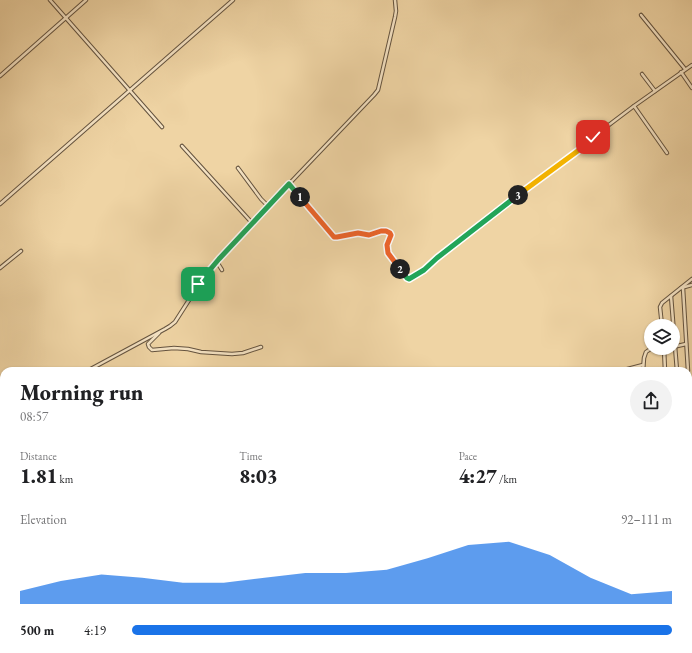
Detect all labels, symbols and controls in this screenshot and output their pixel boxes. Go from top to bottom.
pin [576,120,610,154]
icon: check [582,126,604,148]
pin: 3 [508,185,528,205]
pin: 1 [290,187,310,207]
text: 3 [515,188,521,202]
text: 1 [297,190,303,204]
pin: 2 [390,259,410,279]
text: 2 [397,262,403,276]
pin [181,267,215,301]
icon: arrive [187,273,209,295]
map controls [644,319,680,355]
button: layers [644,319,680,355]
text: Morning run [20,378,144,407]
button: share [630,380,672,422]
text: 08:57 [20,408,48,425]
text: Distance [20,449,57,463]
text: Time [239,449,262,463]
text: Pace [459,449,477,463]
text: 1.81 [20,463,57,489]
text: 8:03 [239,463,278,489]
text: 4:27 [459,463,497,489]
text: km [57,472,73,486]
text: /km [497,472,517,486]
text: Elevation [20,511,67,528]
text: 92–111 m [621,511,672,528]
text: 500 m [20,622,54,639]
text: 4:19 [84,622,106,639]

